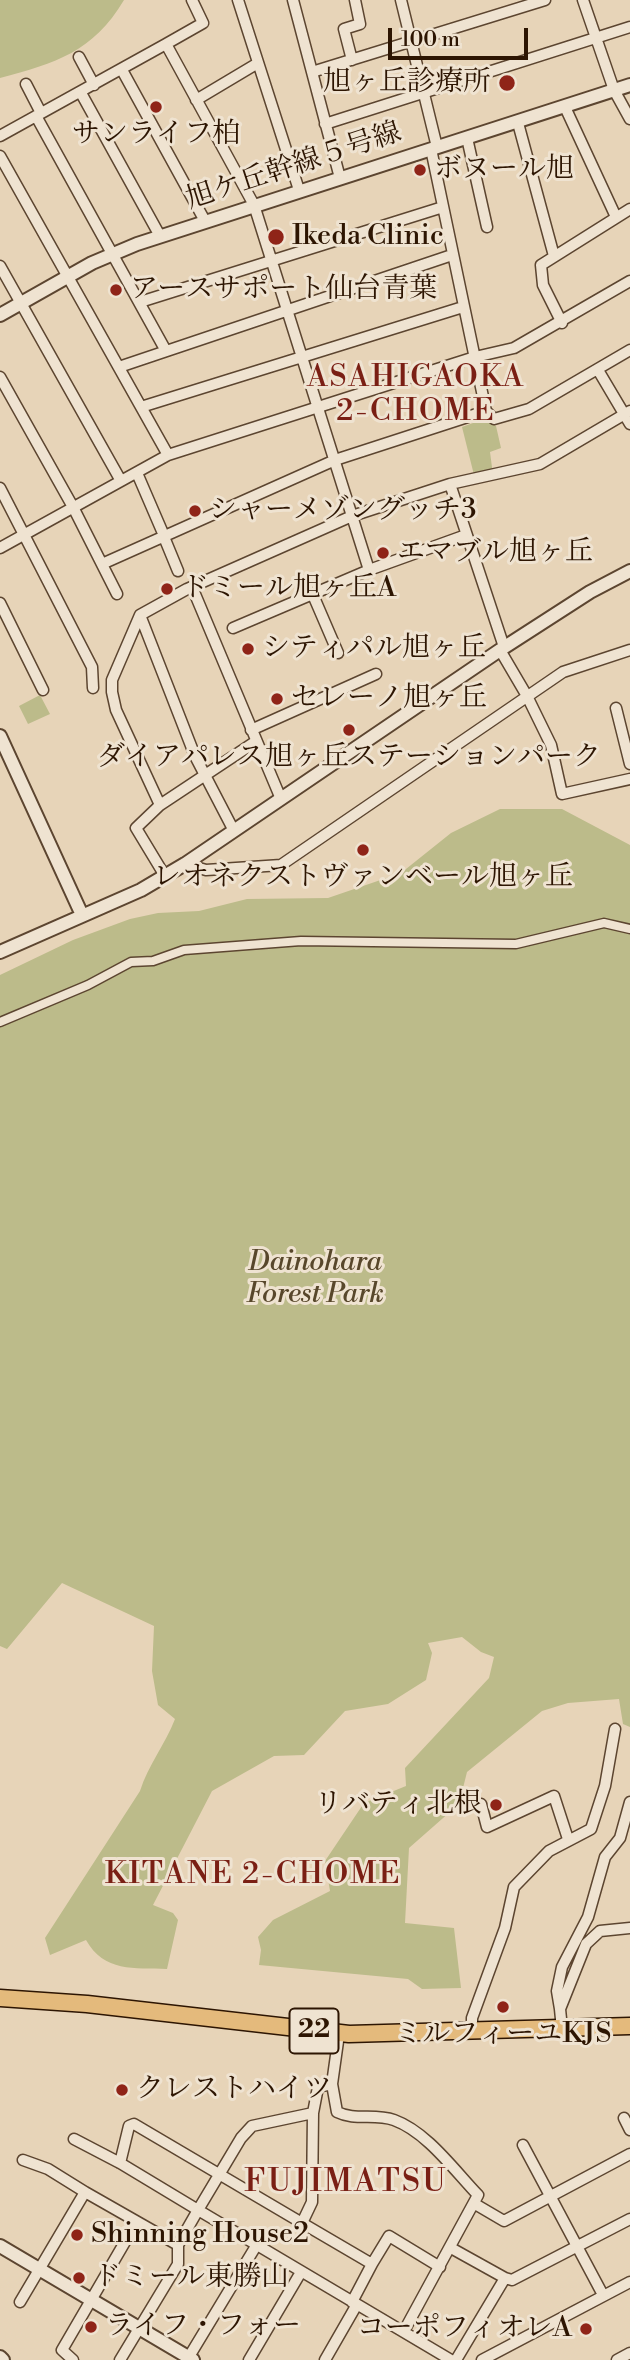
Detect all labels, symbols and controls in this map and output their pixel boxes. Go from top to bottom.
scale bar [392,14,532,58]
text: 100 m [401,27,460,53]
place label: 旭ヶ丘診療所 [323,66,491,100]
marker: 旭ヶ丘診療所 [497,73,517,93]
marker: サンライフ柏 [148,99,164,115]
street label: 旭ケ丘幹線５号線 [182,116,406,218]
place label: サンライフ柏 [72,118,240,152]
place label: ボヌール旭 [434,153,574,187]
marker: ボヌール旭 [412,162,428,178]
place label: Ikeda Clinic [292,220,444,254]
marker: Ikeda Clinic [266,227,286,247]
place label: アースサポート仙台青葉 [130,273,437,307]
marker: アースサポート仙台青葉 [108,282,124,298]
district label: ASAHIGAOKA 2-CHOME [308,361,524,432]
place label: シャーメゾングッチ3 [209,494,476,528]
marker: シャーメゾングッチ3 [187,503,203,519]
place label: エマブル旭ヶ丘 [397,536,593,570]
marker: エマブル旭ヶ丘 [375,545,391,561]
place label: ドミール旭ヶ丘A [181,572,396,606]
marker: ドミール旭ヶ丘A [159,581,175,597]
place label: シティパル旭ヶ丘 [262,632,486,666]
marker: シティパル旭ヶ丘 [240,641,256,657]
place label: セレーノ旭ヶ丘 [291,682,487,716]
marker: セレーノ旭ヶ丘 [269,691,285,707]
marker: ダイアパレス旭ヶ丘ステーションパーク [341,722,357,738]
place label: ダイアパレス旭ヶ丘ステーションパーク [97,741,601,775]
marker: レオネクストヴァンベール旭ヶ丘 [355,842,371,858]
place label: レオネクストヴァンベール旭ヶ丘 [153,861,573,895]
park label: Dainohara Forest Park [246,1246,384,1312]
place label: リバティ北根 [314,1788,482,1822]
marker: リバティ北根 [488,1797,504,1813]
district label: KITANE 2-CHOME [106,1858,400,1894]
marker: ミルフィーユKJS [495,1999,511,2015]
road number: 22 [290,2008,338,2054]
place label: ミルフィーユKJS [394,2018,612,2052]
place label: クレストハイツ [136,2073,332,2107]
marker: クレストハイツ [114,2082,130,2098]
district label: FUJIMATSU [245,2164,447,2202]
place label: Shinning House2 [91,2218,309,2252]
marker: Shinning House2 [69,2227,85,2243]
place label: ドミール東勝山 [93,2261,289,2295]
marker: ドミール東勝山 [71,2270,87,2286]
place label: ライフ・フォー [105,2310,301,2344]
place label: コーポフィオレA [357,2312,572,2346]
marker: ライフ・フォー [83,2319,99,2335]
marker: コーポフィオレA [578,2321,594,2337]

